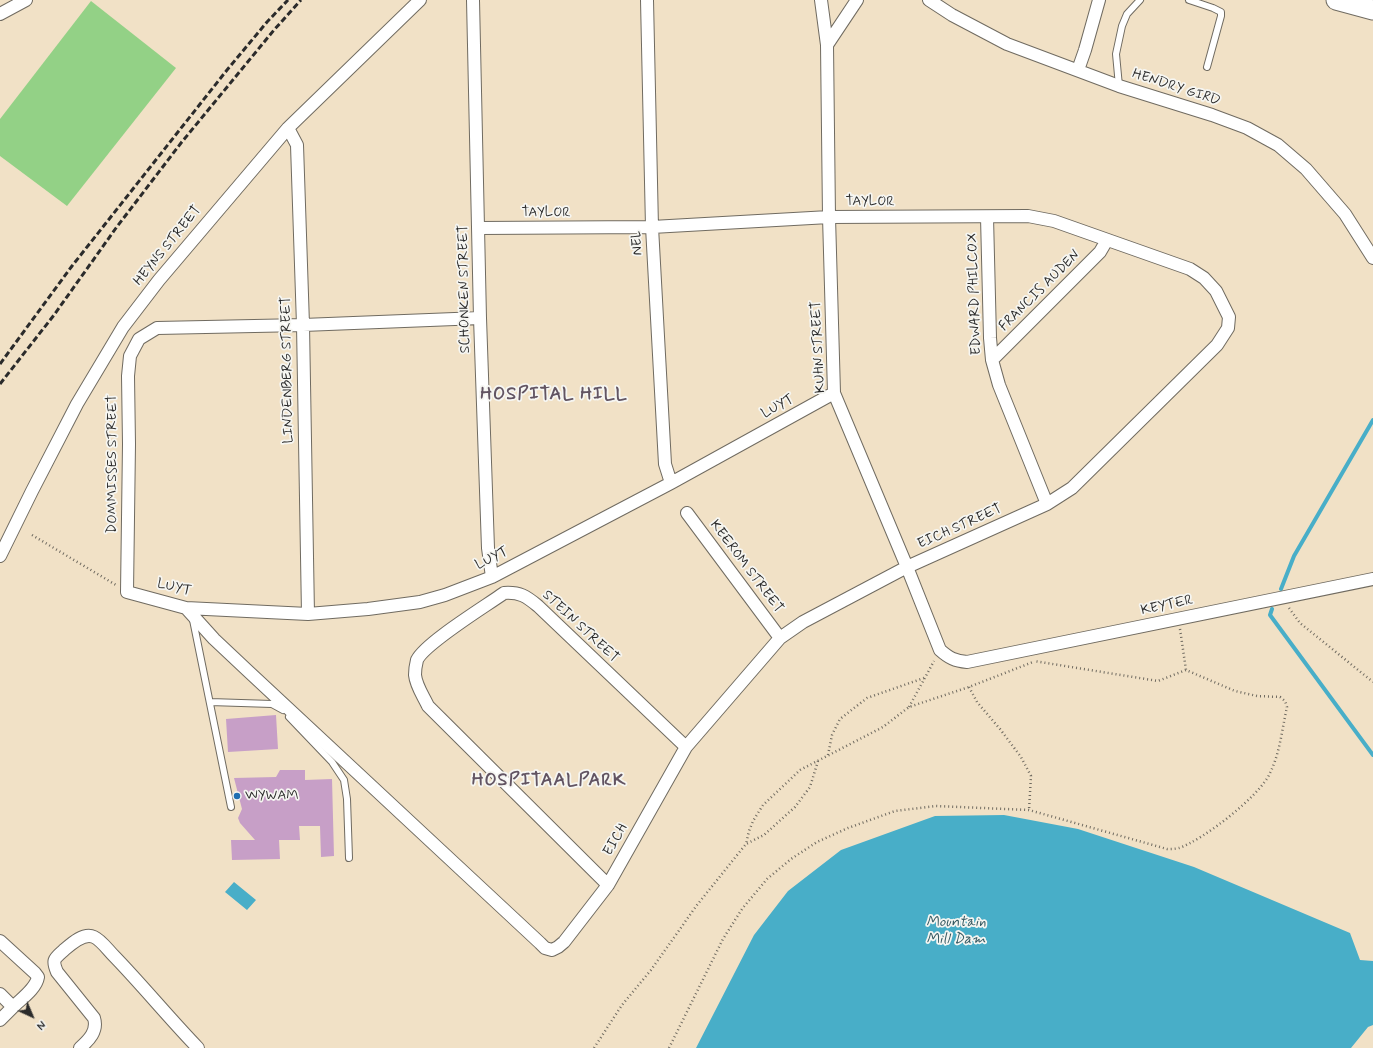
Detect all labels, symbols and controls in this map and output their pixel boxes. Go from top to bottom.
street label: HENDRY GIRD [1130,66,1222,110]
street label: TAYLOR [845,194,895,210]
street label: HEYNS STREET [131,202,205,290]
street label: TAYLOR [521,205,571,221]
street label: SCHONKEN STREET [455,224,475,354]
street label: NEL [629,230,647,256]
street label: EDWARD PHILCOX [964,233,986,355]
street label: FRANCIS AUDEN [996,247,1084,335]
street label: LINDENBERG STREET [278,296,298,444]
street label: KUHN STREET [808,300,830,394]
district label: HOSPITAL HILL [482,384,626,406]
street label: LUYT [759,391,797,423]
street label: DOMMISSES STREET [105,394,121,534]
street label: EICH STREET [915,501,1005,553]
street label: KEEROM STREET [706,517,786,617]
street label: LUYT [473,544,511,574]
street label: LUYT [155,576,193,600]
street label: STEIN STREET [538,587,622,667]
street label: KEYTER [1139,592,1195,620]
district label: HOSPITAALPARK [472,770,626,792]
place label: WYWAM [245,788,299,804]
marker: WYWAM [232,791,242,801]
street label: EICH [600,821,632,859]
water label: Mountain Mill Dam [926,914,986,949]
north arrow [12,996,52,1036]
text: N [33,1017,48,1032]

